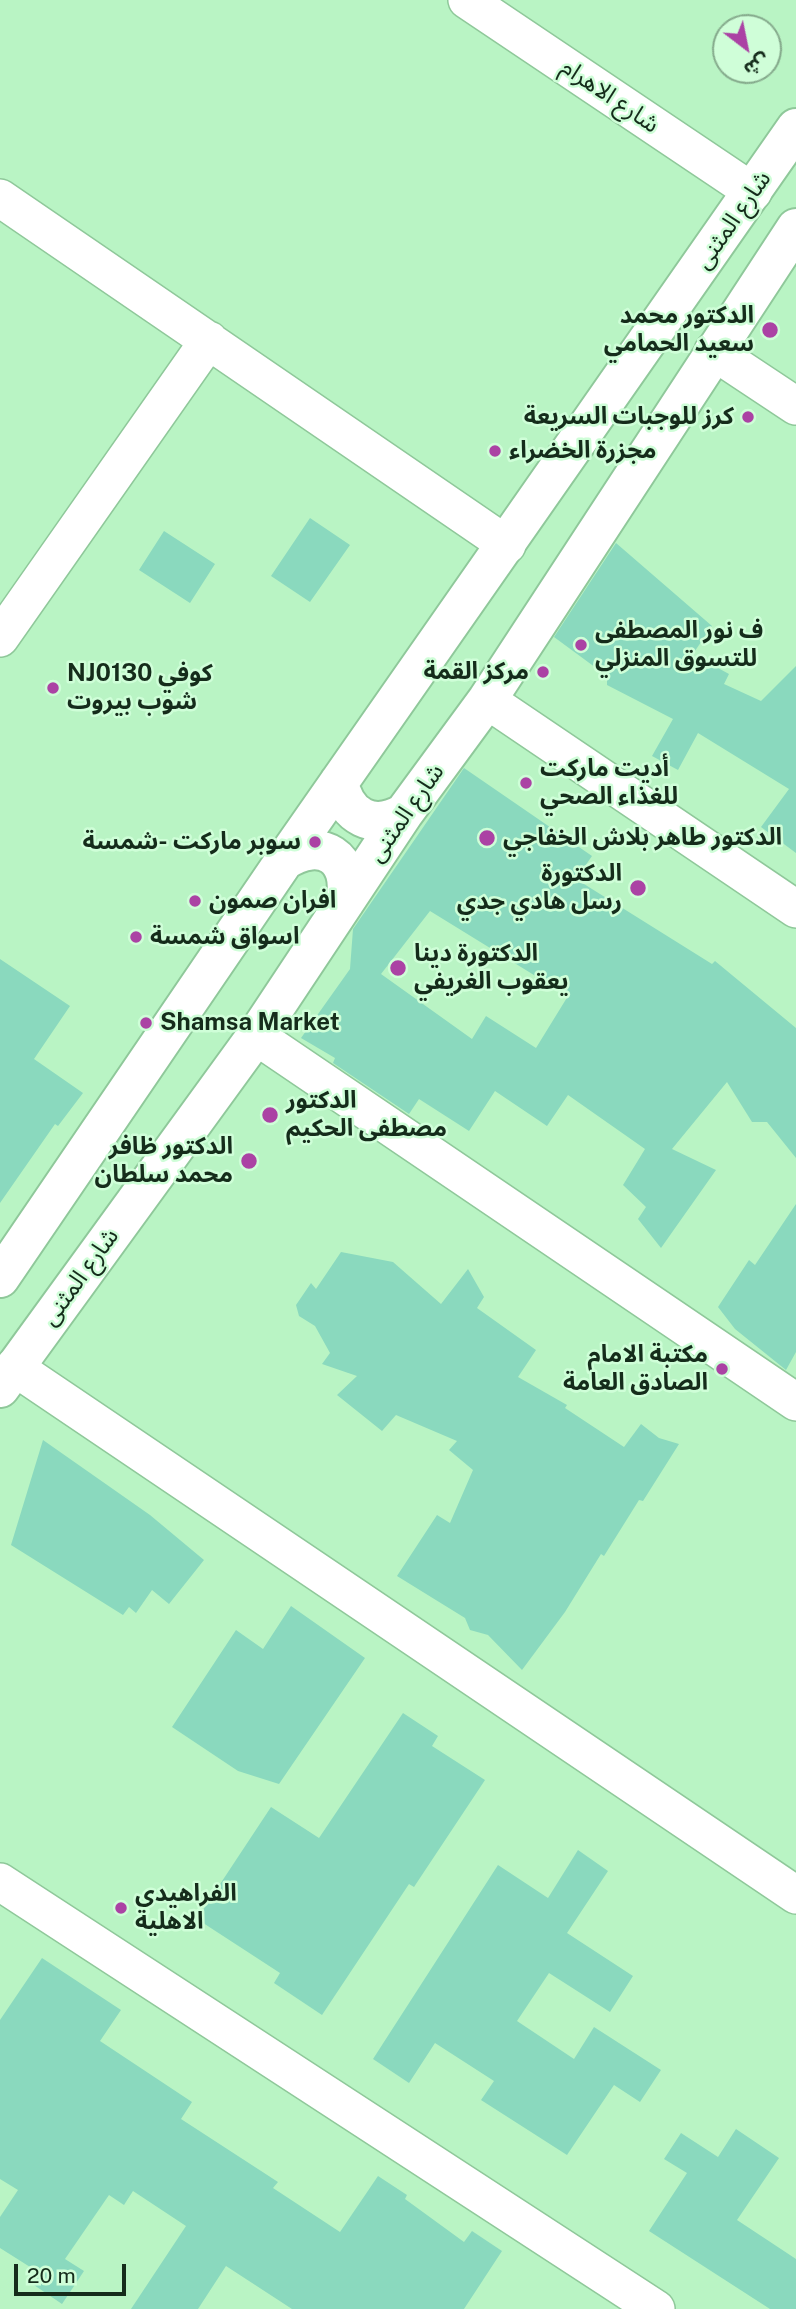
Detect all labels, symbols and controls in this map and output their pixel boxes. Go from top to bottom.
north arrow [712,14,782,84]
text: ش [740,49,774,81]
street label: شارع الاهرام [555,53,665,139]
street label: شارع المثنى [689,165,777,275]
place label: الدكتور محمد سعيد الحمامي [604,302,754,358]
marker: الدكتور محمد سعيد الحمامي [760,320,780,340]
place label: كرز للوجبات السريعة [524,403,734,431]
marker: كرز للوجبات السريعة [740,409,756,425]
place label: مجزرة الخضراء [509,437,657,465]
marker: مجزرة الخضراء [487,443,503,459]
place label: ف نور المصطفى للتسوق المنزلي [595,617,763,673]
marker: ف نور المصطفى للتسوق المنزلي [573,637,589,653]
place label: مركز القمة [423,658,529,686]
place label: NJ0130 كوفي شوب بيروت [67,660,213,716]
marker: مركز القمة [535,664,551,680]
marker: NJ0130 كوفي شوب بيروت [45,680,61,696]
place label: أديت ماركت للغذاء الصحي [540,755,678,811]
street label: شارع المثنى [362,758,450,868]
marker: أديت ماركت للغذاء الصحي [518,775,534,791]
place label: الدكتور طاهر بلاش الخفاجي [503,824,782,852]
place label: سوبر ماركت -شمسة [83,828,301,856]
marker: الدكتور طاهر بلاش الخفاجي [477,828,497,848]
marker: سوبر ماركت -شمسة [307,834,323,850]
place label: الدكتورة رسل هادي جدي [457,860,622,916]
marker: الدكتورة رسل هادي جدي [628,878,648,898]
place label: افران صمون [209,887,336,915]
marker: افران صمون [187,893,203,909]
place label: اسواق شمسة [150,923,299,951]
marker: اسواق شمسة [128,929,144,945]
place label: الدكتورة دينا يعقوب الغريفي [414,940,569,996]
marker: الدكتورة دينا يعقوب الغريفي [388,958,408,978]
place label: Shamsa Market [160,1009,340,1037]
marker: Shamsa Market [138,1015,154,1031]
place label: الدكتور مصطفى الحكيم [286,1087,447,1143]
marker: الدكتور مصطفى الحكيم [260,1105,280,1125]
place label: الدكتور ظافر محمد سلطان [94,1133,233,1189]
marker: الدكتور ظافر محمد سلطان [239,1151,259,1171]
street label: شارع المثنى [35,1223,125,1331]
place label: مكتبة الامام الصادق العامة [563,1341,708,1397]
marker: مكتبة الامام الصادق العامة [714,1361,730,1377]
place label: الفراهيدي الاهلية [135,1880,237,1936]
marker: الفراهيدي الاهلية [113,1900,129,1916]
scale bar [18,2250,130,2294]
text: 20 m [27,2263,76,2288]

